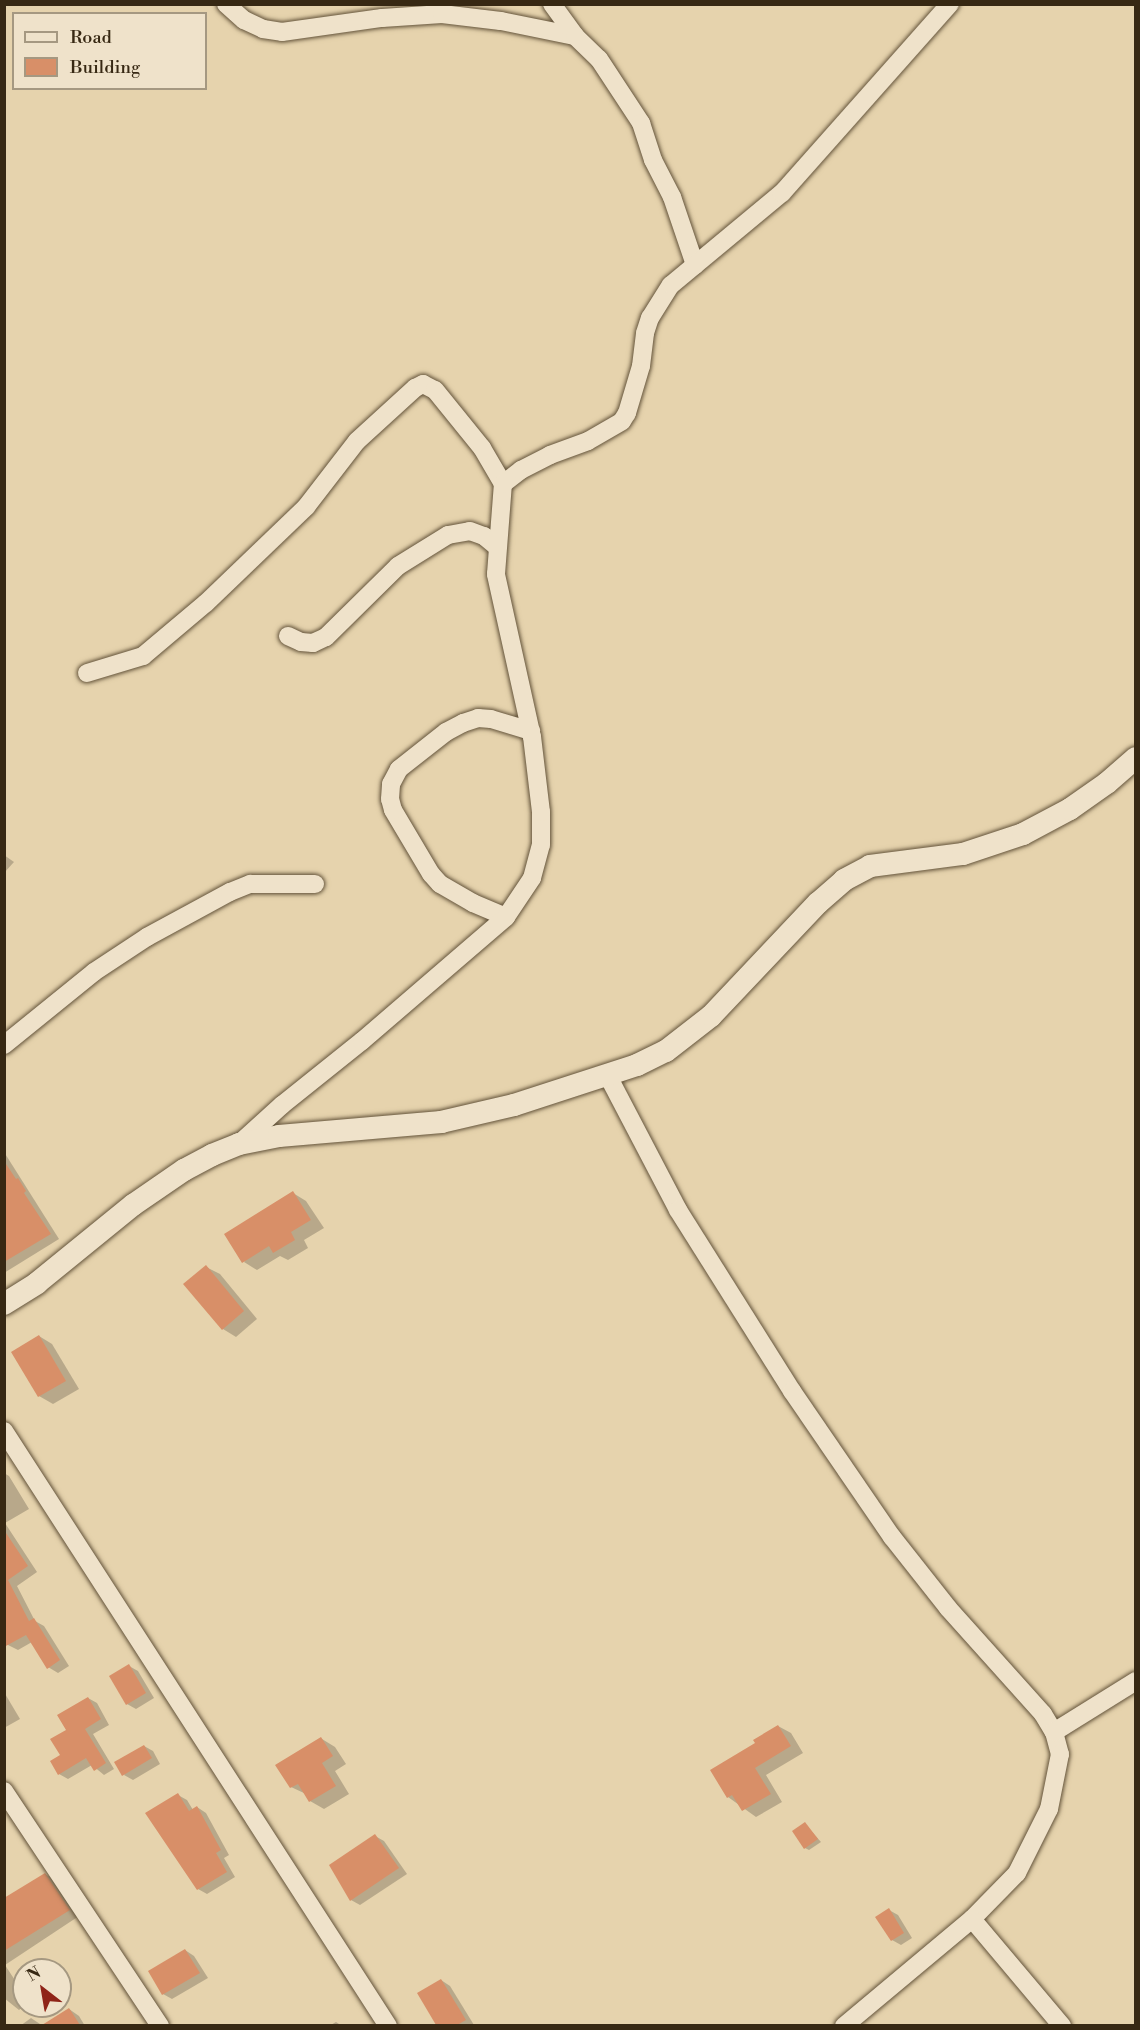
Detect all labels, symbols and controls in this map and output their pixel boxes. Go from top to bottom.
legend [12,12,207,90]
text: Road [70,26,112,49]
text: Building [70,56,140,79]
north arrow [12,1958,72,2018]
text: N [23,1962,44,1986]

